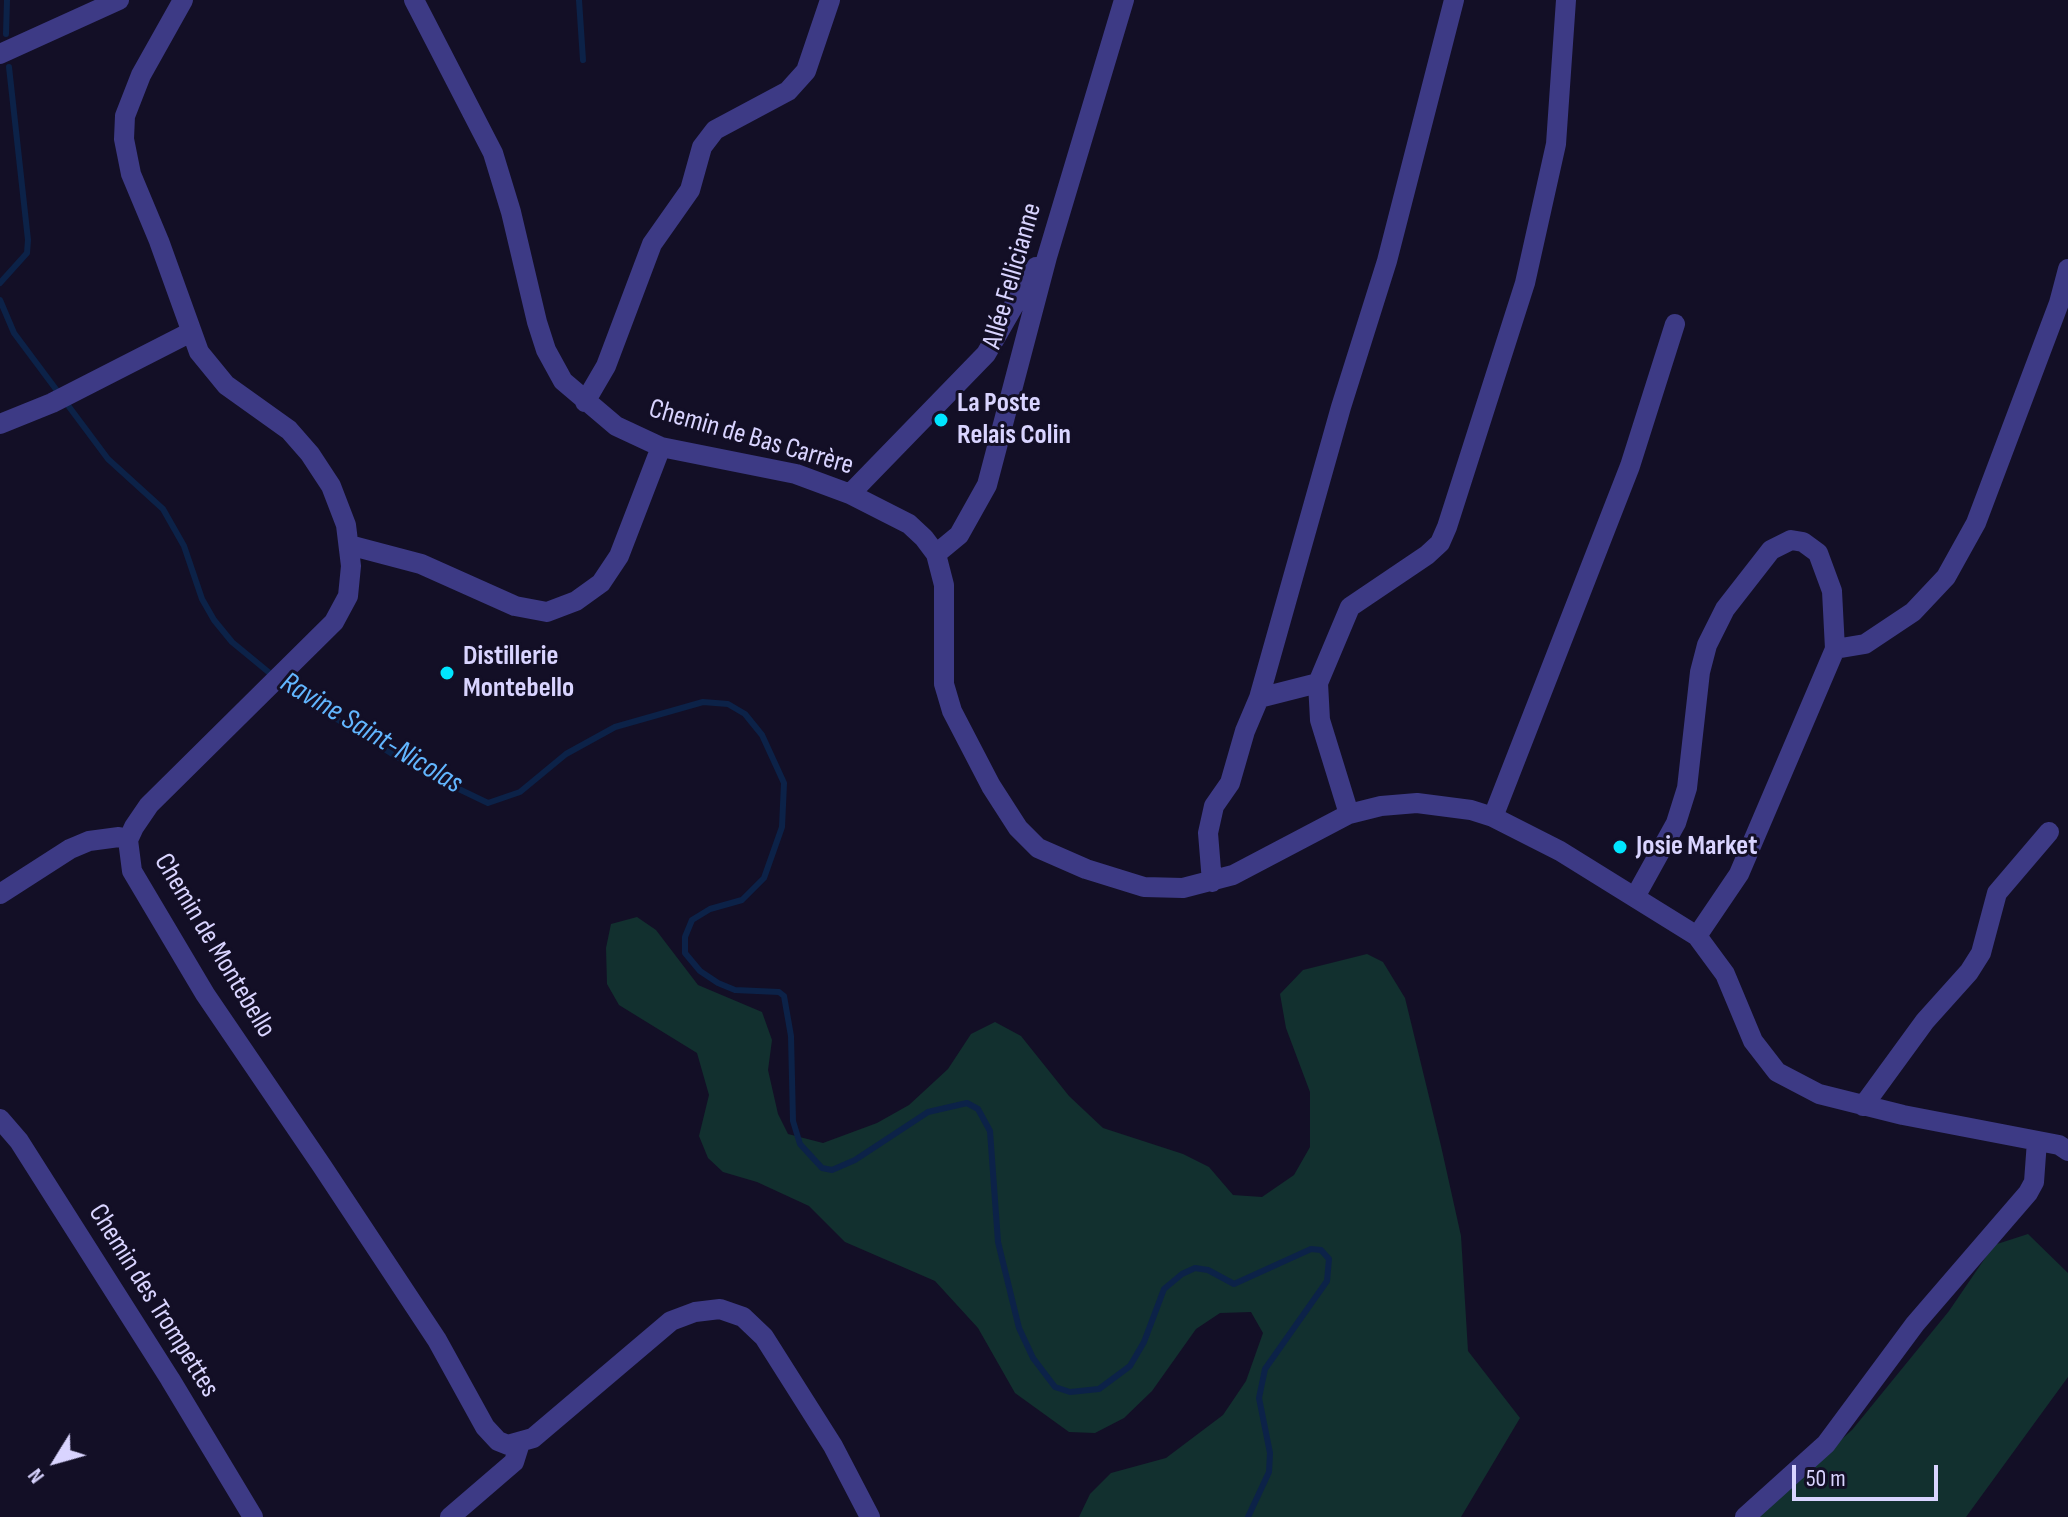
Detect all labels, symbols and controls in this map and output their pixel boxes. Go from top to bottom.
street label: Allée Fellicianne [976,199,1050,353]
place label: La Poste Relais Colin [957,387,1071,453]
street label: Chemin de Bas Carrère [645,393,857,483]
marker: La Poste Relais Colin [932,411,950,429]
place label: Distillerie Montebello [463,640,574,706]
marker: Distillerie Montebello [438,664,456,682]
water label: Ravine Saint-Nicolas [273,665,469,803]
place label: Josie Market [1636,830,1758,864]
marker: Josie Market [1611,838,1629,856]
street label: Chemin de Montebello [146,848,282,1044]
street label: Chemin des Trompettes [80,1198,226,1404]
north arrow [16,1421,96,1501]
scale bar [1796,1449,1942,1499]
text: N [22,1463,51,1489]
text: 50 m [1806,1464,1846,1493]

